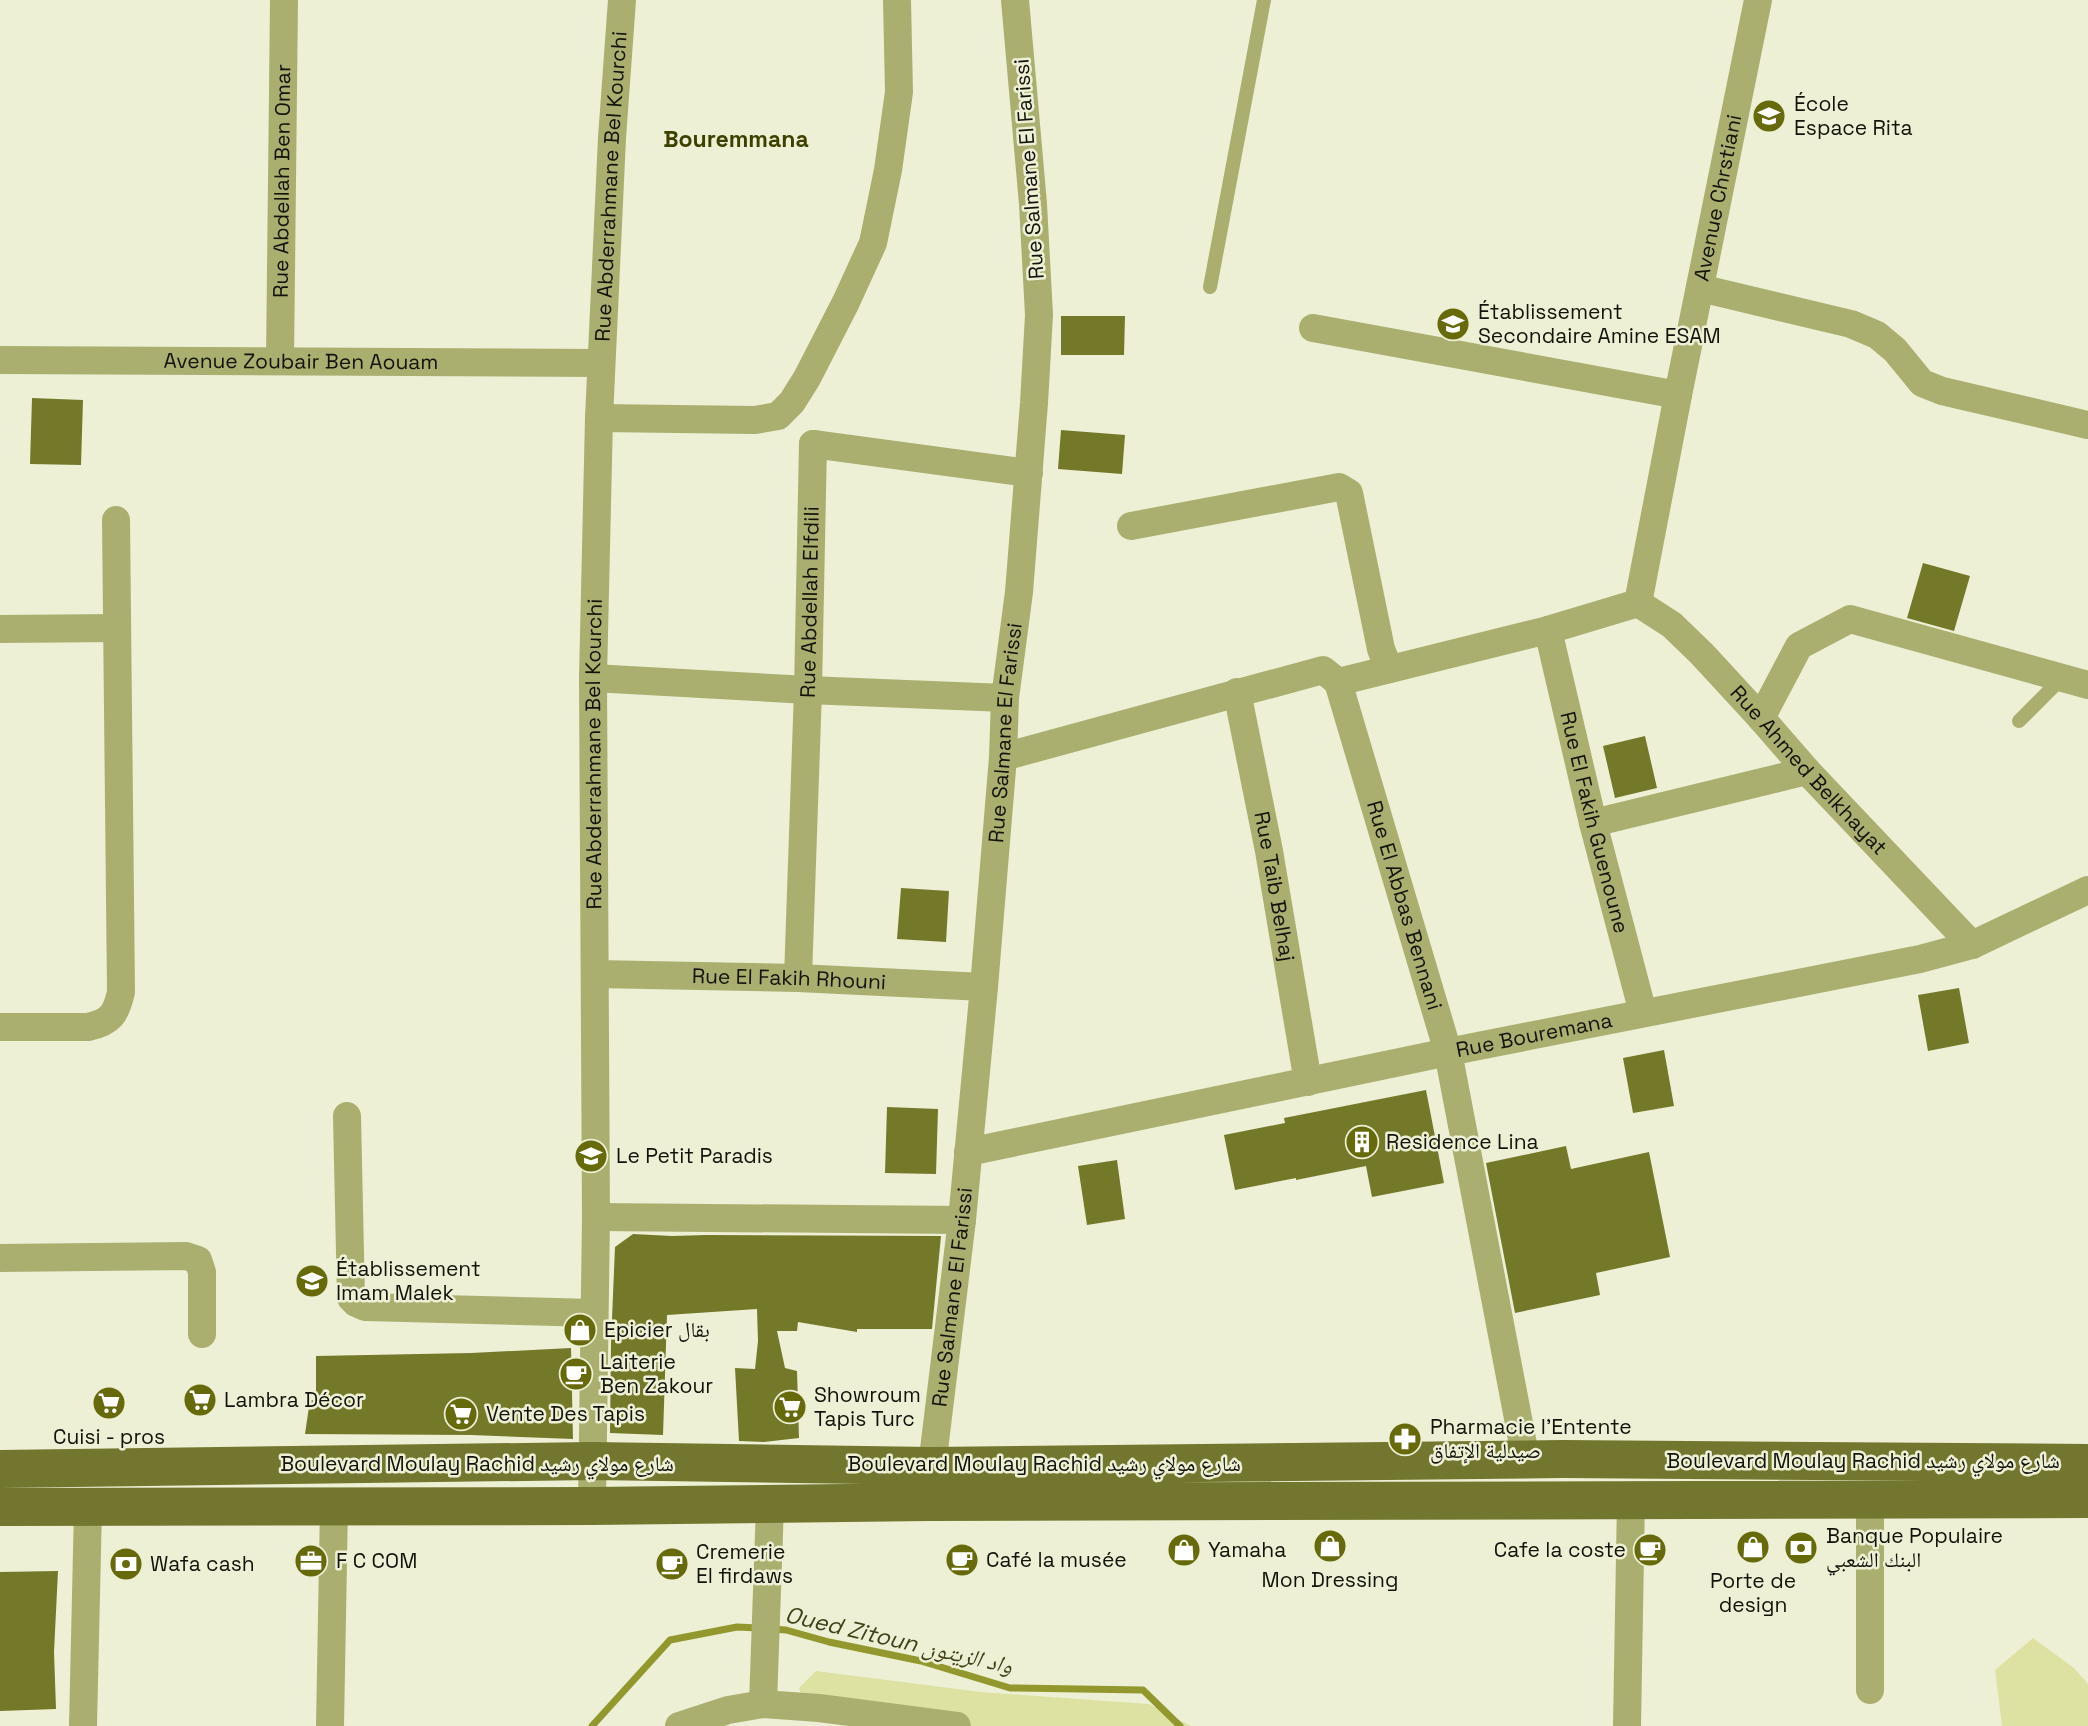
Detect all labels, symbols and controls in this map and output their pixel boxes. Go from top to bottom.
street label: Rue Abderrahmane Bel Kourchi [589,30,633,342]
street label: Rue Salmane El Farissi [1007,58,1050,280]
street label: Rue Abdellah Ben Omar [267,64,296,298]
place label: École Espace Rita [1794,90,1913,141]
school or university icon: École Espace Rita [1750,97,1788,135]
street label: Avenue Chrstiani [1687,112,1747,283]
district label: Bouremmana [663,124,809,154]
place label: Établissement Secondaire Amine ESAM [1478,298,1721,349]
school or university icon: Établissement Secondaire Amine ESAM [1434,305,1472,343]
street label: Avenue Zoubair Ben Aouam [163,347,439,375]
street label: Rue Abdellah Elfdili [794,506,825,699]
street label: Rue Abderrahmane Bel Kourchi [579,598,608,910]
street label: Rue Salmane El Farissi [982,621,1028,844]
street label: Rue Ahmed Belkhayat [1725,679,1893,860]
street label: Rue El Fakih Guenoune [1554,709,1635,936]
street label: Rue El Abbas Bennani [1361,797,1449,1013]
street label: Rue Taib Belhaj [1248,809,1301,963]
street label: Rue El Fakih Rhouni [692,962,887,995]
street label: Rue Bouremana [1453,1006,1614,1063]
building icon: Residence Lina [1343,1123,1381,1161]
place label: Residence Lina [1386,1128,1539,1155]
school or university icon: Le Petit Paradis [572,1137,610,1175]
place label: Le Petit Paradis [616,1142,773,1169]
street label: Rue Salmane El Farissi [925,1186,978,1408]
place label: Établissement Imam Malek [336,1255,481,1306]
school or university icon: Établissement Imam Malek [293,1262,331,1300]
shop icon: Epicier بقال [561,1311,599,1349]
place label: Epicier بقال [604,1316,710,1343]
place label: Laiterie Ben Zakour [600,1348,713,1399]
cafe icon: Laiterie Ben Zakour [557,1355,595,1393]
supermarket icon: Lambra Décor [181,1381,219,1419]
place label: Showroum Tapis Turc [814,1381,921,1432]
supermarket icon: Cuisi - pros [90,1384,128,1422]
place label: Lambra Décor [224,1386,364,1413]
supermarket icon: Showroum Tapis Turc [771,1388,809,1426]
supermarket icon: Vente Des Tapis [442,1395,480,1433]
place label: Vente Des Tapis [486,1400,645,1427]
place label: Pharmacie l'Entente صيدلية الإتفاق [1430,1413,1632,1464]
pharmacy icon: Pharmacie l'Entente صيدلية الإتفاق [1386,1420,1424,1458]
place label: Cuisi - pros [53,1423,165,1450]
street label: Boulevard Moulay Rachid شارع مولاي رشيد [1666,1447,2060,1477]
street label: Boulevard Moulay Rachid شارع مولاي رشيد [280,1450,674,1480]
street label: Boulevard Moulay Rachid شارع مولاي رشيد [847,1450,1241,1480]
place label: Banque Populaire البنك الشعبي [1826,1522,2003,1576]
shop icon: Mon Dressing [1311,1527,1349,1565]
shop icon: Porte de design [1734,1528,1772,1566]
bank icon: Banque Populaire البنك الشعبي [1782,1529,1820,1567]
shop icon: Yamaha [1165,1531,1203,1569]
cafe icon: Cafe la coste [1631,1531,1669,1569]
place label: Yamaha [1208,1536,1286,1563]
place label: Cafe la coste [1494,1536,1626,1563]
place label: Cremerie El firdaws [696,1538,793,1589]
cafe icon: Café la musée [943,1541,981,1579]
office icon: F C COM [292,1542,330,1580]
bank icon: Wafa cash [107,1545,145,1583]
cafe icon: Cremerie El firdaws [653,1545,691,1583]
place label: Café la musée [986,1546,1127,1573]
place label: F C COM [336,1547,417,1574]
place label: Wafa cash [150,1550,255,1577]
place label: Mon Dressing [1262,1566,1398,1593]
place label: Porte de design [1710,1567,1796,1618]
water label: Oued Zitoun واد الزيتون [782,1599,1016,1681]

